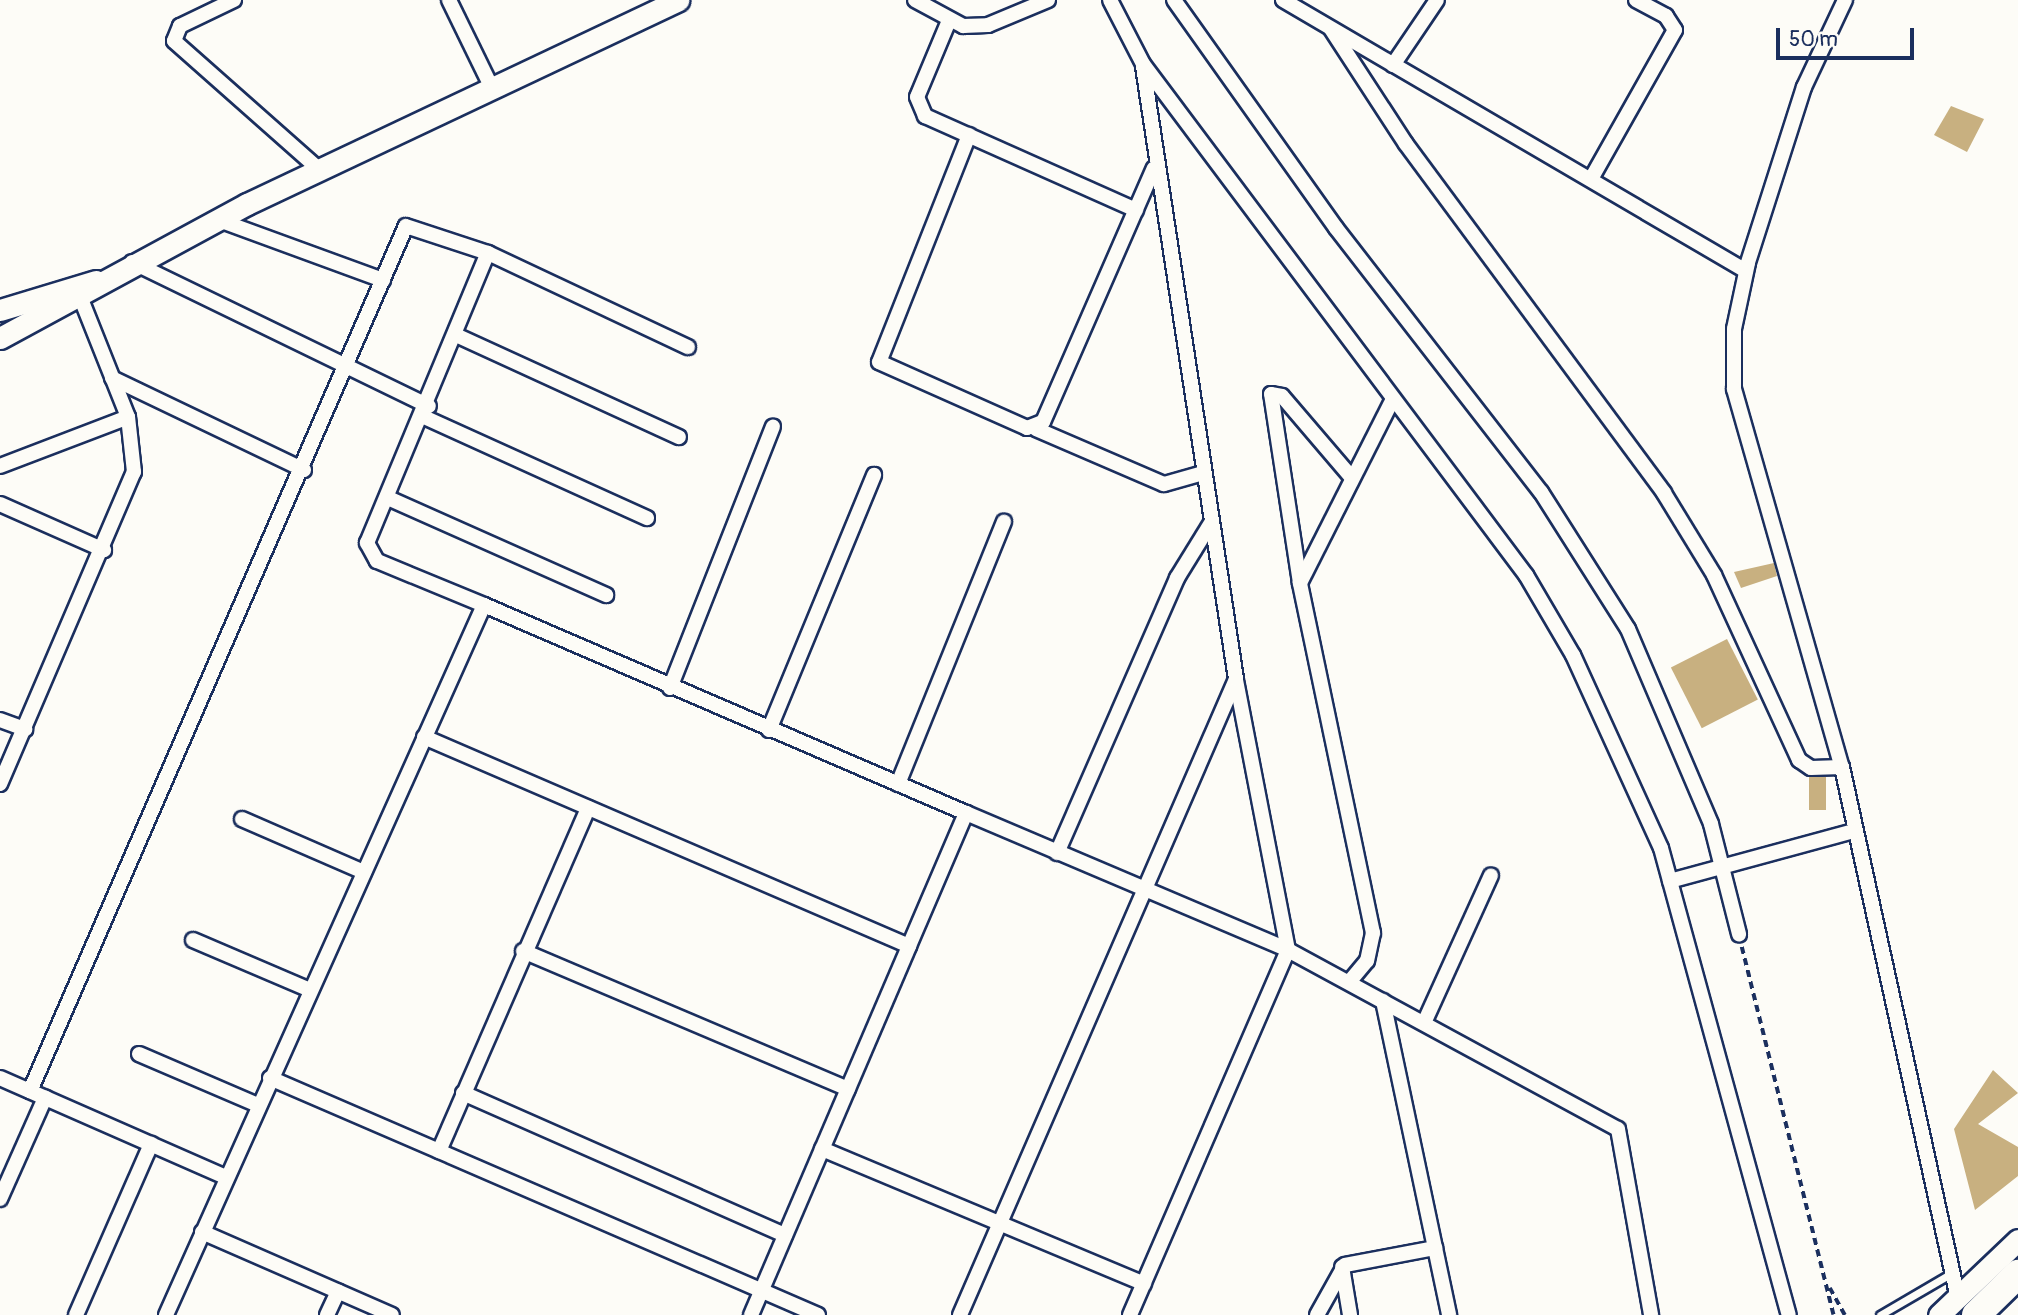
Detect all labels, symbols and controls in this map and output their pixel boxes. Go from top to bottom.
scale bar [1780,14,1918,58]
text: 50 m [1789,26,1838,53]

